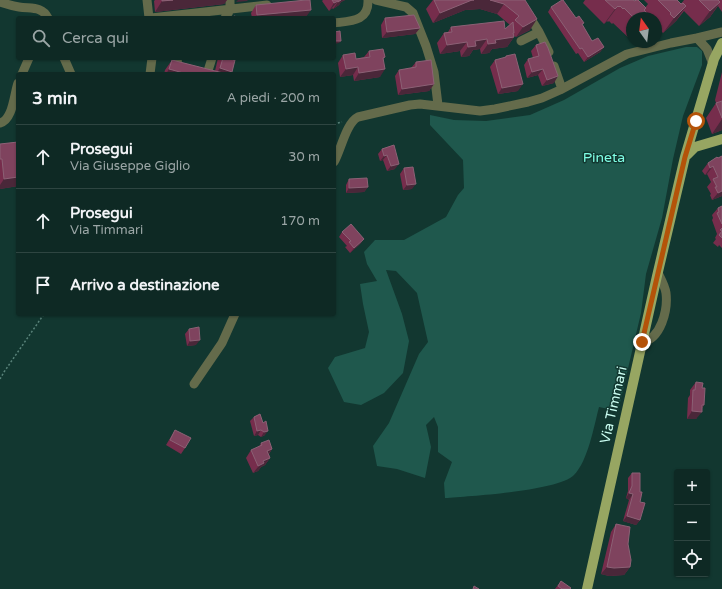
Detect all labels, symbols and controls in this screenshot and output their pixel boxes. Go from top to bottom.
north arrow [626,12,662,48]
search box [16,16,336,60]
icon: search [30,27,52,49]
text: Cerca qui [62,29,129,47]
text: 3 min [32,88,77,109]
text: A piedi · 200 m [227,90,320,106]
route start [687,112,705,130]
text: Prosegui [70,140,133,158]
icon: ahead [32,146,54,168]
text: 30 m [288,149,320,165]
park label: Pineta [583,149,625,166]
text: Via Giuseppe Giglio [70,158,190,174]
text: Prosegui [70,204,133,222]
icon: ahead [32,210,54,232]
text: 170 m [280,213,320,229]
text: Via Timmari [70,222,143,238]
icon: arrive [32,274,54,296]
text: Arrivo a destinazione [70,276,220,294]
route end [633,333,651,351]
street label: Via Timmari [596,365,631,445]
map controls [674,469,710,577]
button: + [674,469,710,505]
button: − [674,505,710,541]
button: locate [674,541,710,577]

